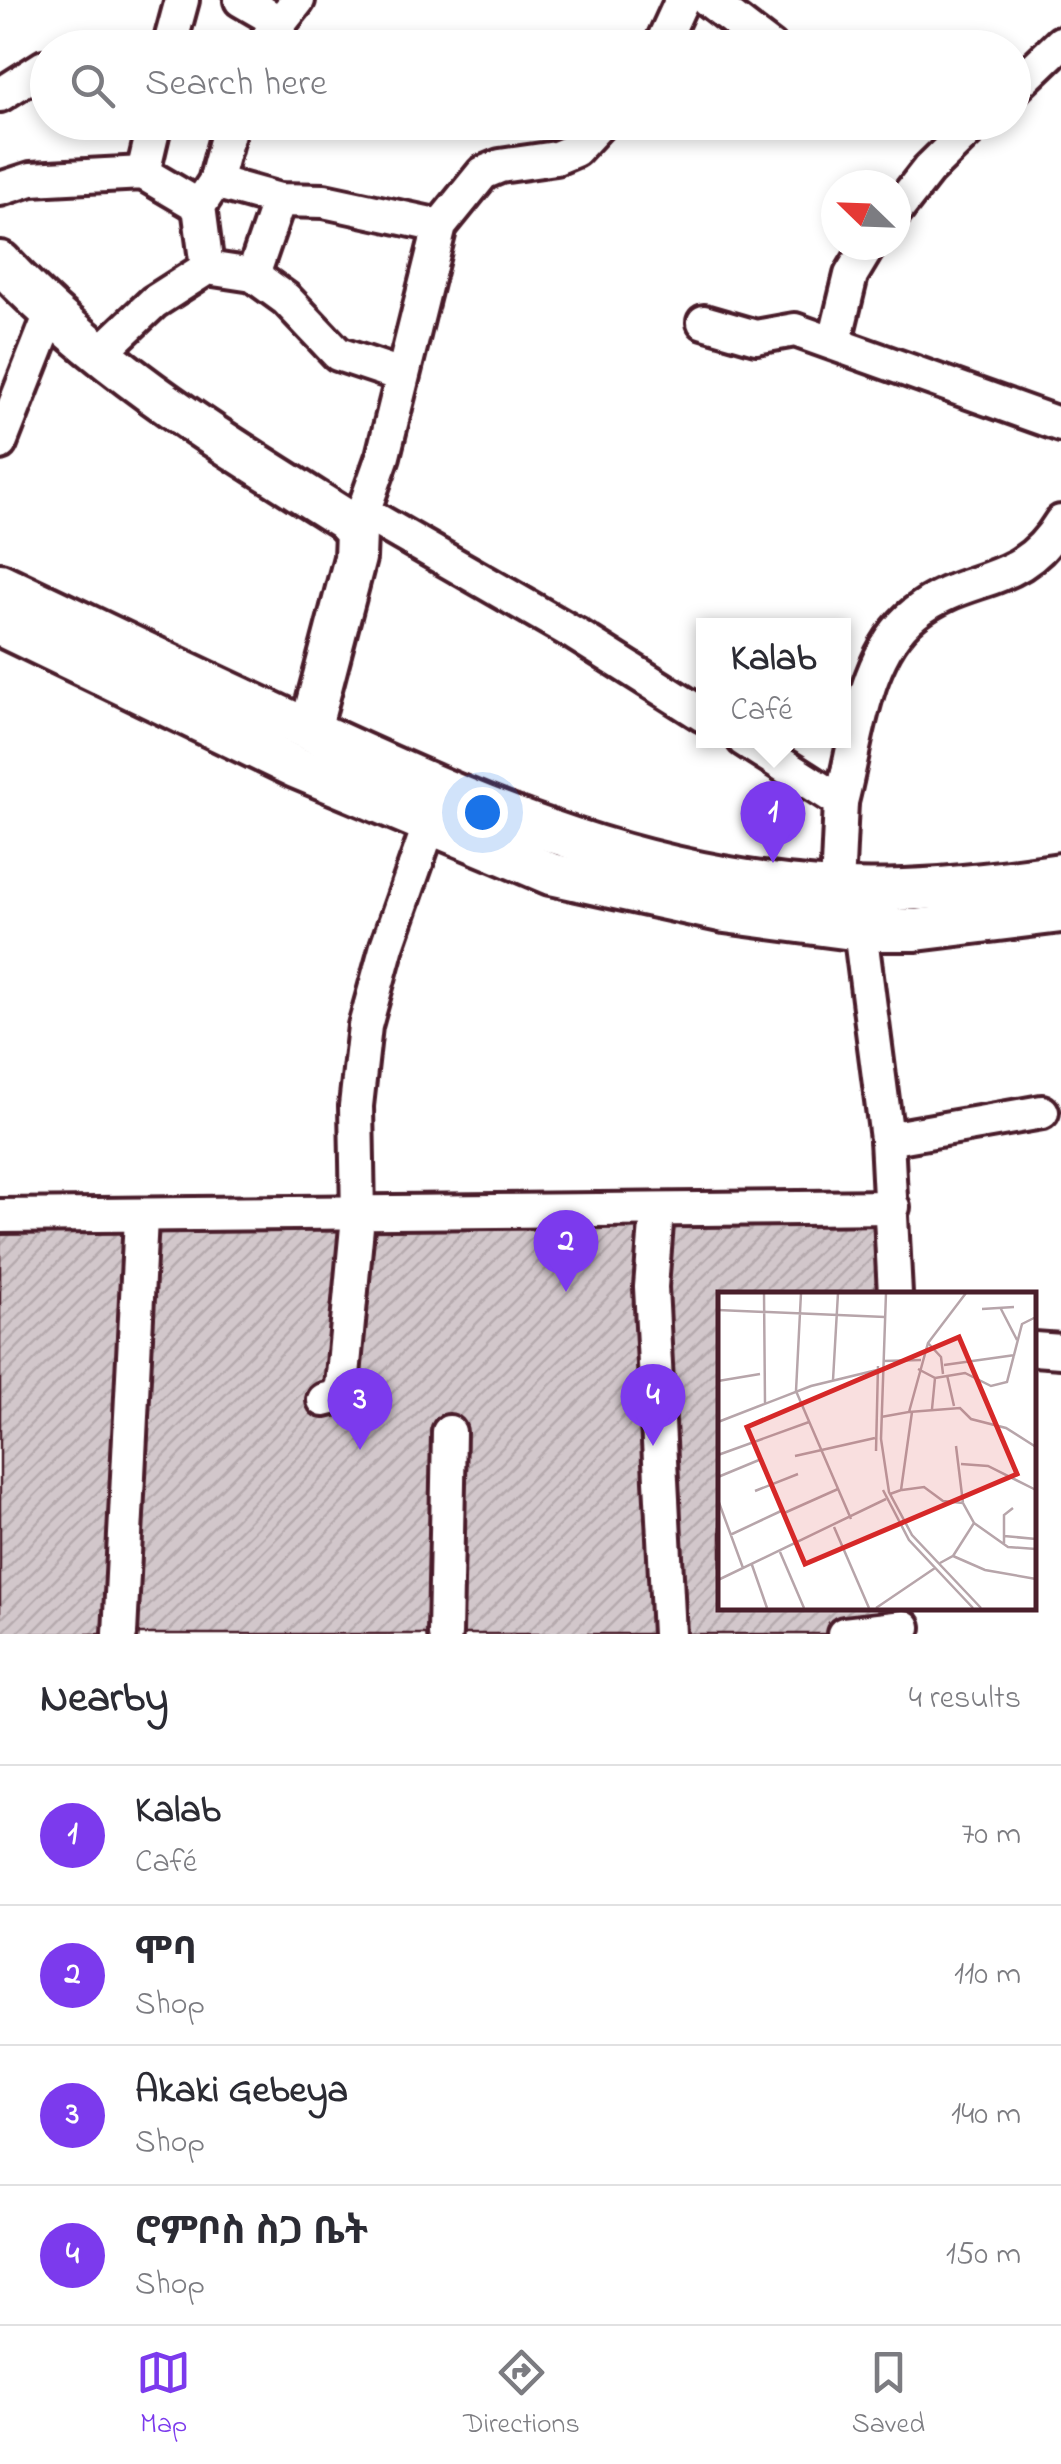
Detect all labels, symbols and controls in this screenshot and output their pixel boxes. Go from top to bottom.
search box [30,30,1031,140]
text: Search here [145,57,327,113]
icon: search [65,58,120,113]
north arrow [821,170,911,260]
popup [696,618,851,748]
text: Kalab [731,632,816,688]
text: Café [731,688,793,735]
pin: 1 [740,780,806,863]
your location [457,787,508,838]
pin: 2 [534,1210,598,1292]
inset map [718,1292,1036,1609]
pin: 4 [620,1364,686,1446]
pin: 3 [328,1368,392,1450]
text: Nearby [40,1669,168,1730]
text: 4 results [909,1676,1021,1723]
text: Kalab [135,1784,221,1840]
text: 1 [67,1812,78,1859]
text: 70 m [961,1812,1021,1859]
text: Café [135,1840,197,1887]
text: ሞባ [135,1926,197,1982]
text: 2 [65,1952,80,1999]
text: 110 m [954,1952,1021,1999]
text: Shop [135,1982,205,2029]
text: Akaki Gebeya [135,2064,348,2120]
text: 3 [66,2092,79,2139]
text: 140 m [951,2092,1021,2139]
text: Shop [135,2120,205,2167]
text: ሮምቦስ ስጋ ቤት [135,2206,368,2262]
text: 4 [66,2232,79,2279]
text: 150 m [946,2232,1021,2279]
text: Shop [135,2262,205,2309]
tab: Map [136,2345,191,2446]
tab: Directions [463,2345,580,2446]
tab: Saved [852,2345,925,2446]

